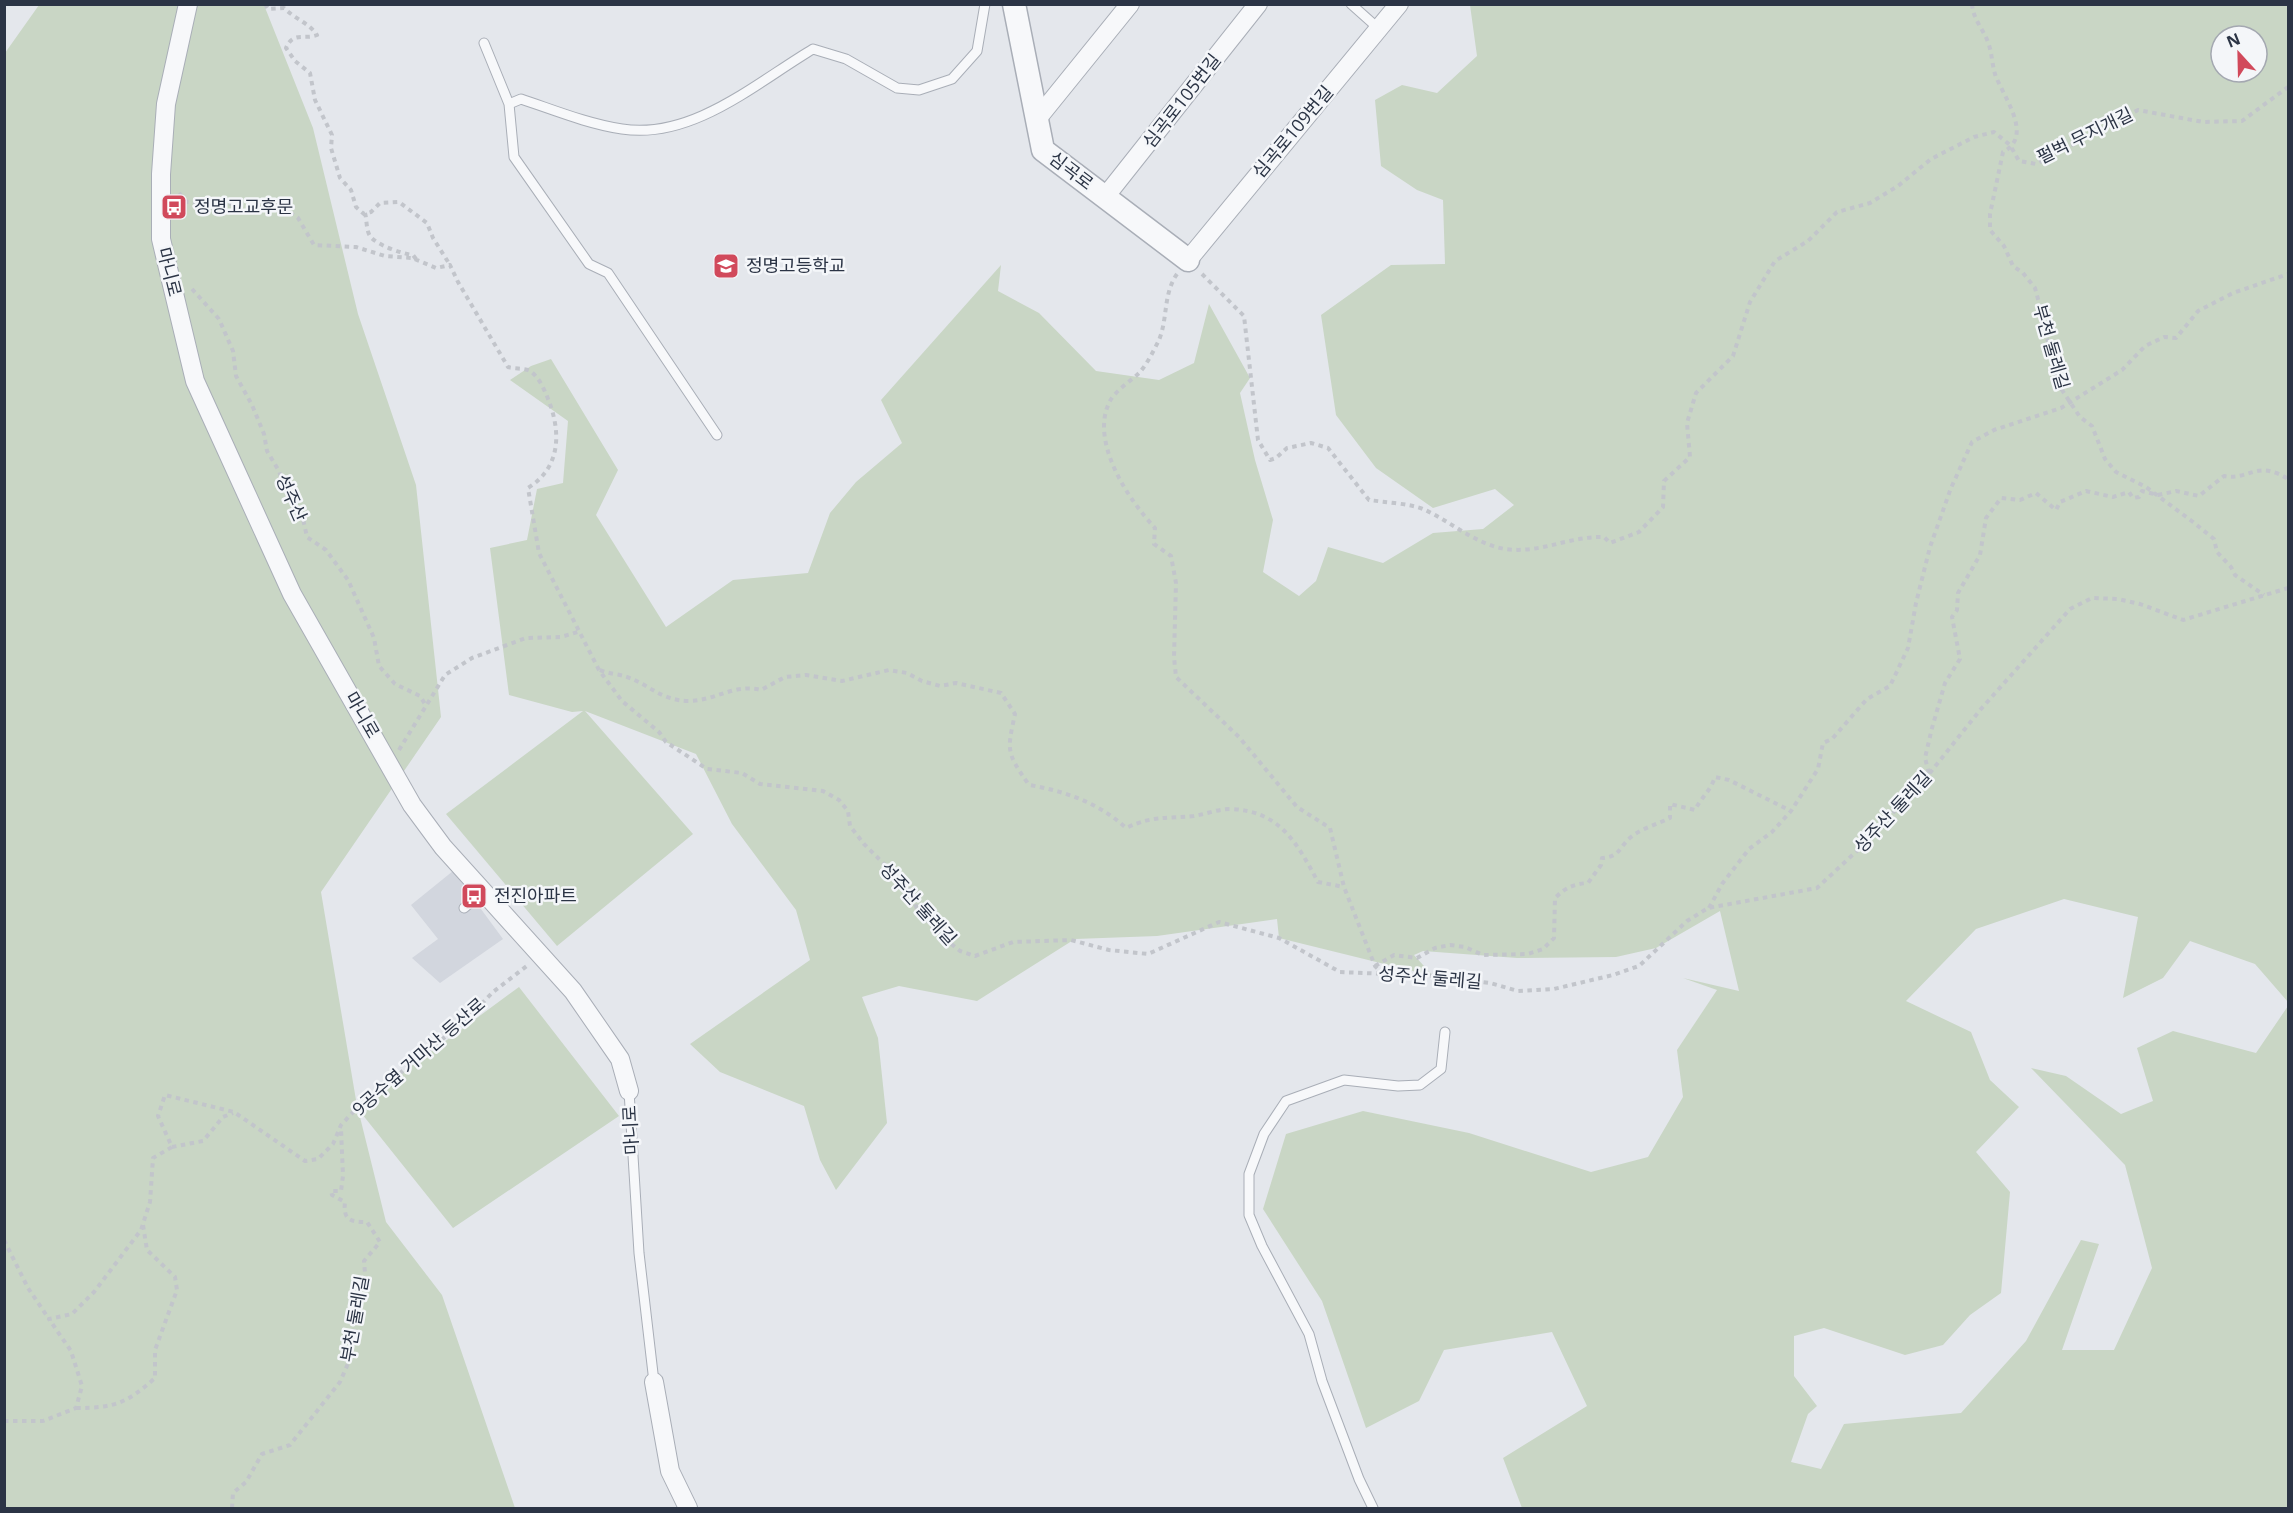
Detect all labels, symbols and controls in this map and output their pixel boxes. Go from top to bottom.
north arrow [2209,24,2269,84]
text: N [2223,27,2244,53]
street label: 심곡로105번길 [1137,48,1226,153]
street label: 심곡로109번길 [1247,80,1338,183]
street label: 펄벅 무지개길 [2033,102,2137,169]
street label: 심곡로 [1045,146,1099,195]
bus stop icon: 정명고교후문 [159,192,189,222]
place label: 정명고교후문 [194,194,293,218]
street label: 마니로 [152,245,188,299]
school or university icon: 정명고등학교 [711,251,741,281]
place label: 정명고등학교 [746,253,845,277]
street label: 부천 둘레길 [2028,301,2076,392]
street label: 성주산 [271,470,313,525]
street label: 마니로 [340,687,386,742]
street label: 성주산 둘레길 [1848,765,1937,858]
street label: 성주산 둘레길 [875,857,962,950]
bus stop icon: 전진아파트 [459,881,489,911]
place label: 전진아파트 [494,883,577,907]
street label: 성주산 둘레길 [1377,961,1483,993]
street label: 9공수옆 거마산 등산로 [347,992,490,1121]
street label: 마니로 [617,1105,643,1155]
street label: 부천 둘레길 [335,1274,373,1364]

